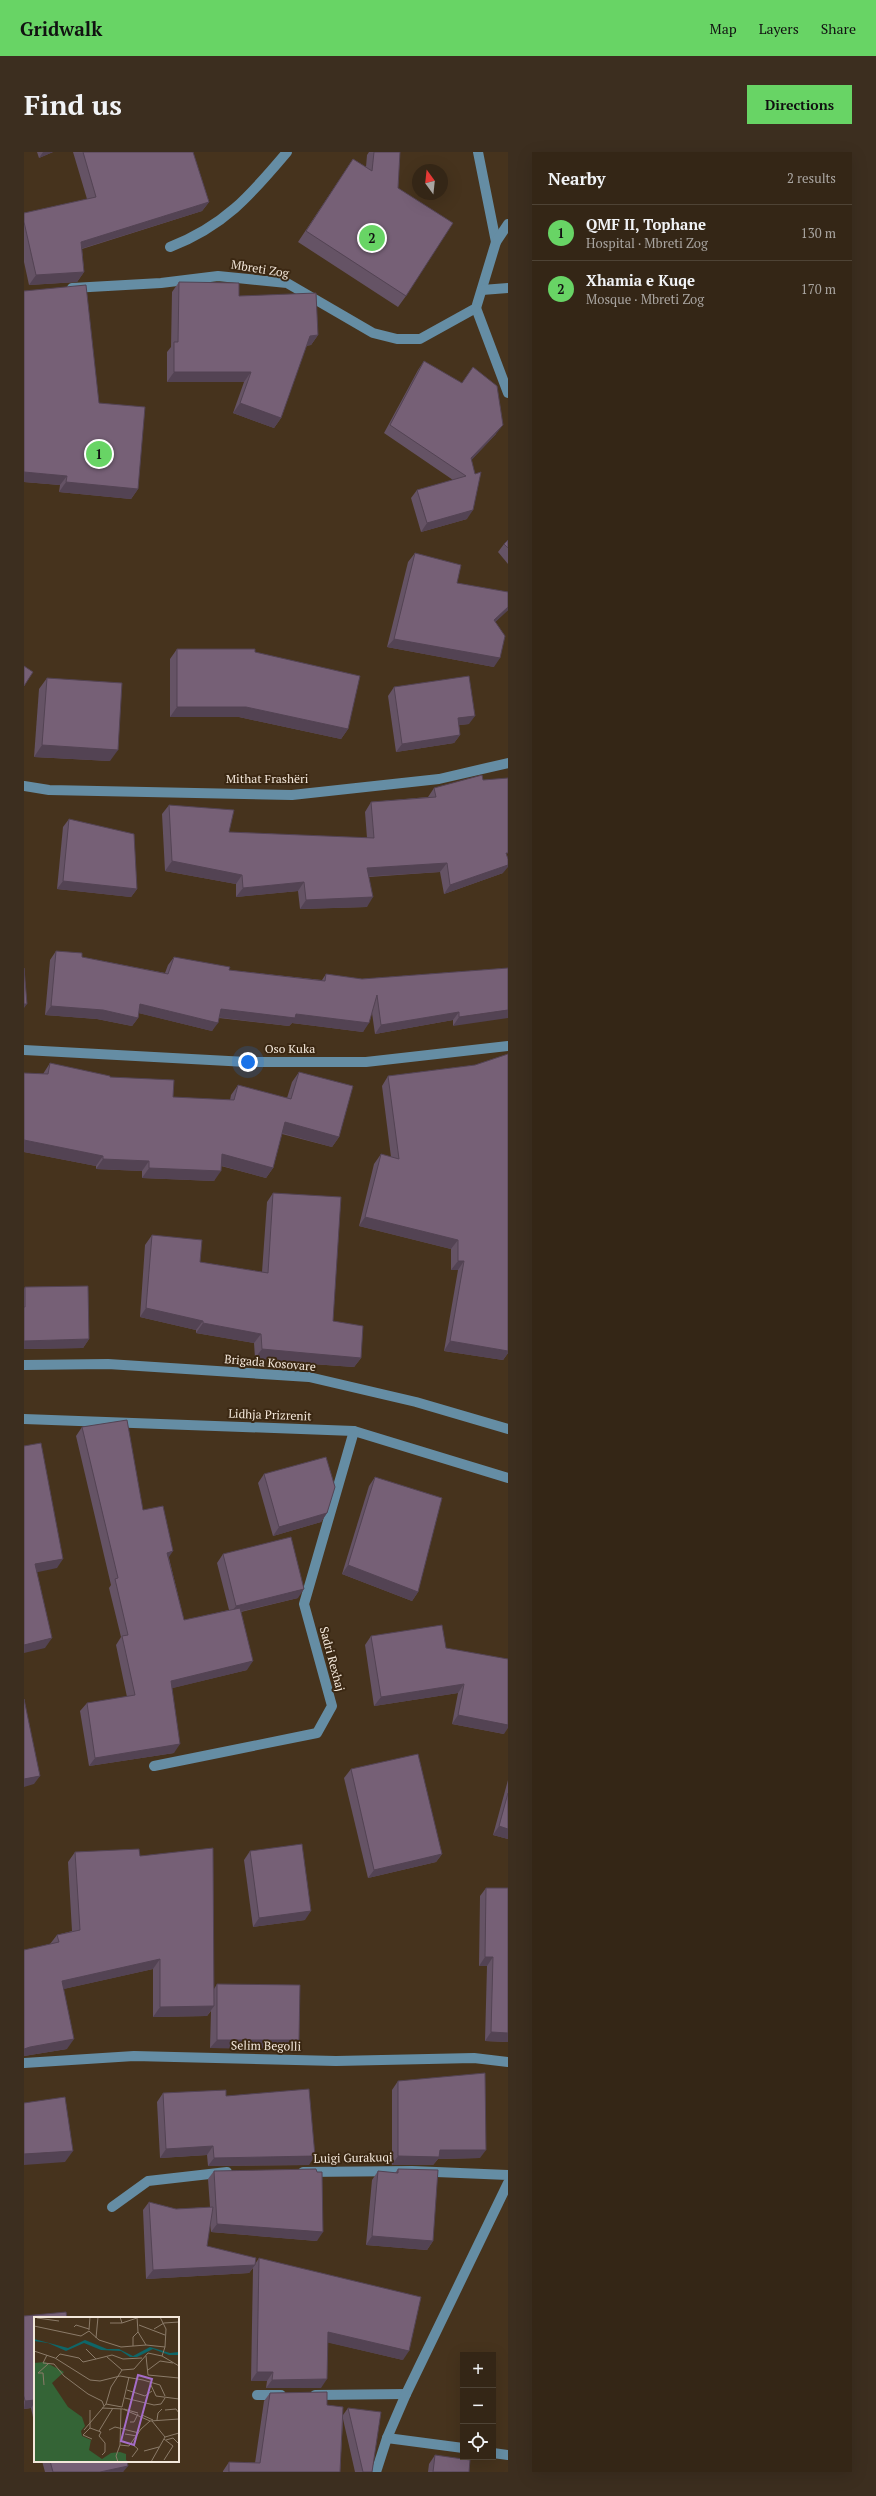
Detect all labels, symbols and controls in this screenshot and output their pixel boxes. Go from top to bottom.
text: Gridwalk [20,16,102,41]
text: Map [710,19,737,38]
text: Layers [759,19,799,38]
text: Share [821,19,856,38]
button: Directions [747,85,852,124]
text: Find us [24,86,122,123]
north arrow [412,164,448,200]
text: Nearby [548,167,606,190]
text: 2 results [787,169,836,187]
text: QMF II, Tophane [586,214,706,234]
pin: 2 [359,223,385,253]
text: 1 [557,224,565,242]
text: 130 m [801,224,836,242]
text: Hospital · Mbreti Zog [586,234,708,252]
street label: Mbreti Zog [230,257,291,281]
text: Xhamia e Kuqe [586,270,695,290]
text: 2 [557,280,565,298]
text: 170 m [801,280,836,298]
text: Mosque · Mbreti Zog [586,290,704,308]
pin: 1 [86,439,112,469]
street label: Mithat Frashëri [226,771,309,786]
street label: Oso Kuka [265,1041,315,1056]
your location [238,1052,258,1072]
street label: Brigada Kosovare [224,1351,316,1374]
street label: Lidhja Prizrenit [228,1406,312,1423]
street label: Sadri Rexhaj [317,1625,348,1693]
street label: Selim Begolli [231,2037,302,2054]
street label: Luigi Gurakuqi [313,2149,393,2166]
inset map [34,2317,179,2462]
map controls [460,2352,496,2460]
button: + [460,2352,496,2388]
button: − [460,2388,496,2424]
button: locate [460,2424,496,2460]

